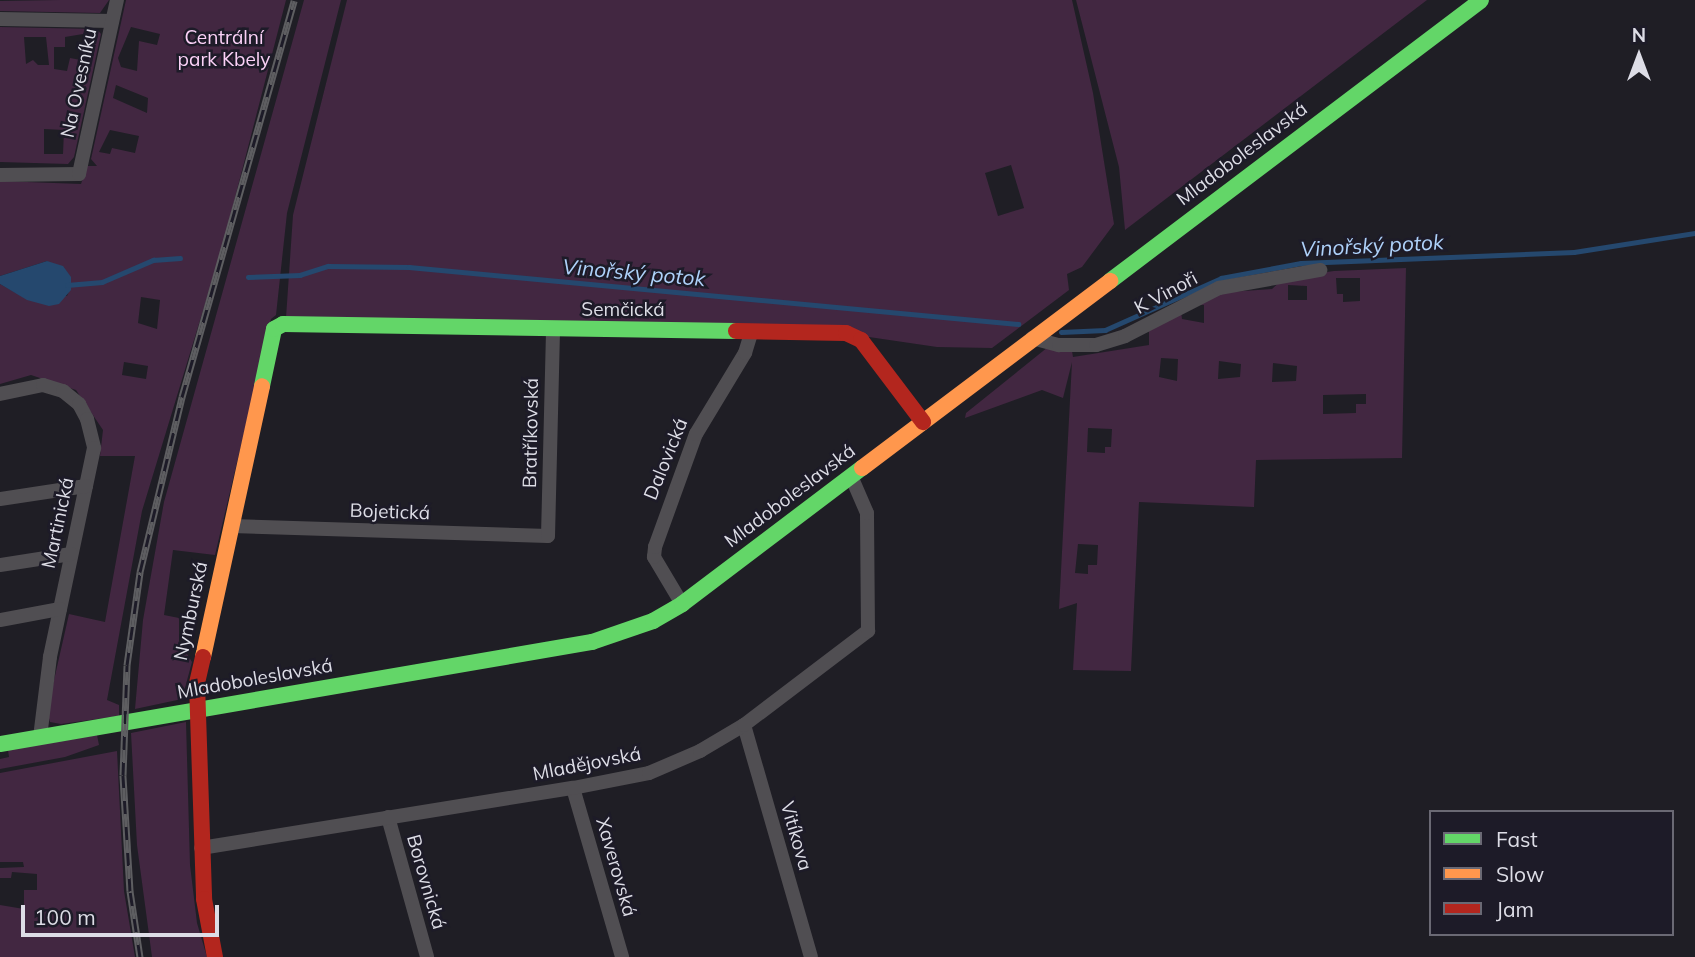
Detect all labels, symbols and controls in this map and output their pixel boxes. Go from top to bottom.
north arrow [1604,21,1674,91]
text: N [1632,23,1646,47]
street label: Na Ovesníku [56,26,102,140]
park label: Centrální park Kbely [178,27,270,71]
street label: Mladoboleslavská [1172,98,1312,210]
water label: Vinořský potok [1300,229,1444,261]
water label: Vinořský potok [561,253,707,291]
street label: K Vinoři [1131,267,1201,319]
street label: Semčická [581,299,665,321]
street label: Bratříkovská [519,378,543,488]
street label: Dalovická [639,415,693,503]
street label: Mladoboleslavská [720,440,860,552]
street label: Martinická [37,475,79,571]
street label: Bojetická [349,499,431,525]
street label: Nymburská [169,559,213,663]
street label: Mladoboleslavská [176,654,334,704]
street label: Mladějovská [531,742,643,786]
street label: Vitíkova [775,799,817,873]
legend [1429,810,1674,936]
street label: Xaverovská [591,815,641,919]
text: Fast [1496,826,1538,852]
street label: Borovnická [402,832,450,932]
text: Slow [1496,861,1544,887]
scale bar [24,890,222,934]
text: Jam [1496,896,1534,922]
text: 100 m [34,904,96,930]

